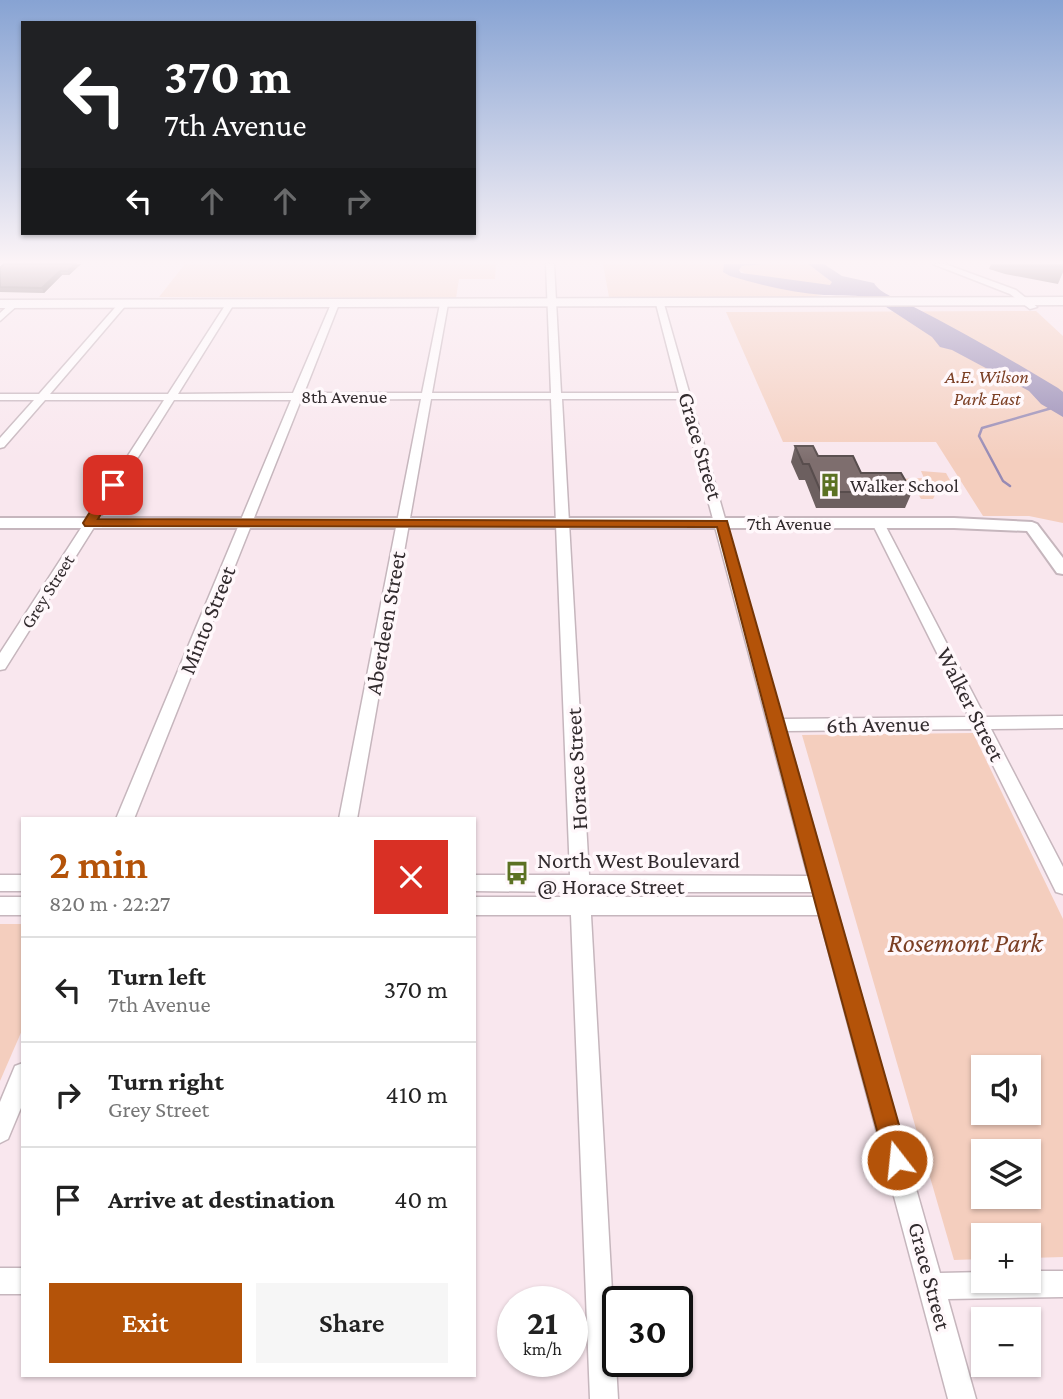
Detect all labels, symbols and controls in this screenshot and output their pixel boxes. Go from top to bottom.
icon: left [49,49,140,140]
text: 370 m [164,49,291,104]
text: 7th Avenue [164,107,307,143]
icon: left [120,182,158,220]
icon: ahead [193,182,231,220]
icon: ahead [266,182,304,220]
icon: right [339,182,377,220]
park label: A.E. Wilson Park East [944,366,1029,409]
street label: 8th Avenue [301,386,387,407]
street label: Grace Street [673,389,729,503]
pin [83,455,143,515]
icon: arrive [94,466,132,504]
building icon: Walker School [816,471,844,499]
place label: Walker School [850,475,959,496]
street label: 7th Avenue [747,513,831,534]
street label: Aberdeen Street [360,549,410,697]
street label: Grey Street [16,550,79,632]
street label: Minto Street [173,562,241,678]
street label: Walker Street [931,643,1011,766]
street label: Horace Street [560,707,592,831]
street label: 6th Avenue [826,710,930,738]
text: 2 min [49,840,148,887]
button: close [374,840,448,914]
place label: North West Boulevard @ Horace Street [537,847,740,899]
bus stop icon: North West Boulevard @ Horace Street [503,859,531,887]
text: 820 m · 22:27 [49,890,170,916]
park label: Rosemont Park [888,927,1044,958]
text: Turn left [108,962,206,991]
icon: left [49,971,87,1009]
text: 370 m [384,975,448,1004]
text: 7th Avenue [108,991,211,1017]
map controls [971,1055,1041,1377]
button: sound [971,1055,1041,1125]
text: Turn right [108,1067,224,1096]
icon: right [49,1076,87,1114]
text: 410 m [386,1080,448,1109]
text: Grey Street [108,1096,209,1122]
position arrow [860,1123,934,1197]
button: layers [971,1139,1041,1209]
icon: arrive [49,1181,87,1219]
text: Arrive at destination [108,1185,335,1214]
text: 40 m [394,1185,448,1214]
street label: Grace Street [903,1219,957,1333]
button: + [971,1223,1041,1293]
button: Exit [49,1283,242,1363]
button: Share [256,1283,448,1363]
speed limit sign: 30 [602,1286,693,1377]
text: 21 [527,1303,558,1342]
button: − [971,1307,1041,1377]
text: km/h [523,1339,562,1359]

